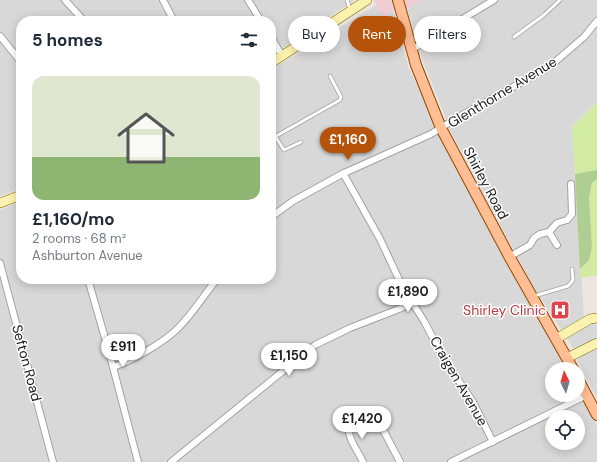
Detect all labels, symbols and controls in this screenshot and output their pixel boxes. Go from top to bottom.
chip: Buy [288,16,340,52]
chip: Rent [348,16,406,52]
chip: Filters [414,16,481,52]
text: 5 homes [32,29,103,51]
icon: filters [238,29,260,51]
street label: Glenthorne Avenue [444,52,560,132]
icon: home [110,102,182,174]
pin: £1,160 [315,127,381,161]
text: £1,160 [329,131,367,148]
street label: Shirley Road [459,144,513,222]
text: £1,160/mo [32,208,115,230]
text: 2 rooms · 68 m² [32,230,126,247]
text: Ashburton Avenue [32,247,143,264]
pin: £1,890 [375,279,441,313]
text: £1,890 [387,283,429,300]
hospital icon: Shirley Clinic [549,299,571,321]
place label: Shirley Clinic [463,301,546,319]
street label: Sefton Road [8,323,46,403]
street label: Craigen Avenue [426,333,492,429]
pin: £911 [99,334,147,368]
text: £911 [110,338,136,355]
pin: £1,150 [256,343,322,377]
text: £1,150 [270,347,308,364]
north arrow [545,362,585,402]
map controls [545,362,585,450]
pin: £1,420 [329,406,395,440]
text: £1,420 [341,410,383,427]
button: locate [545,410,585,450]

